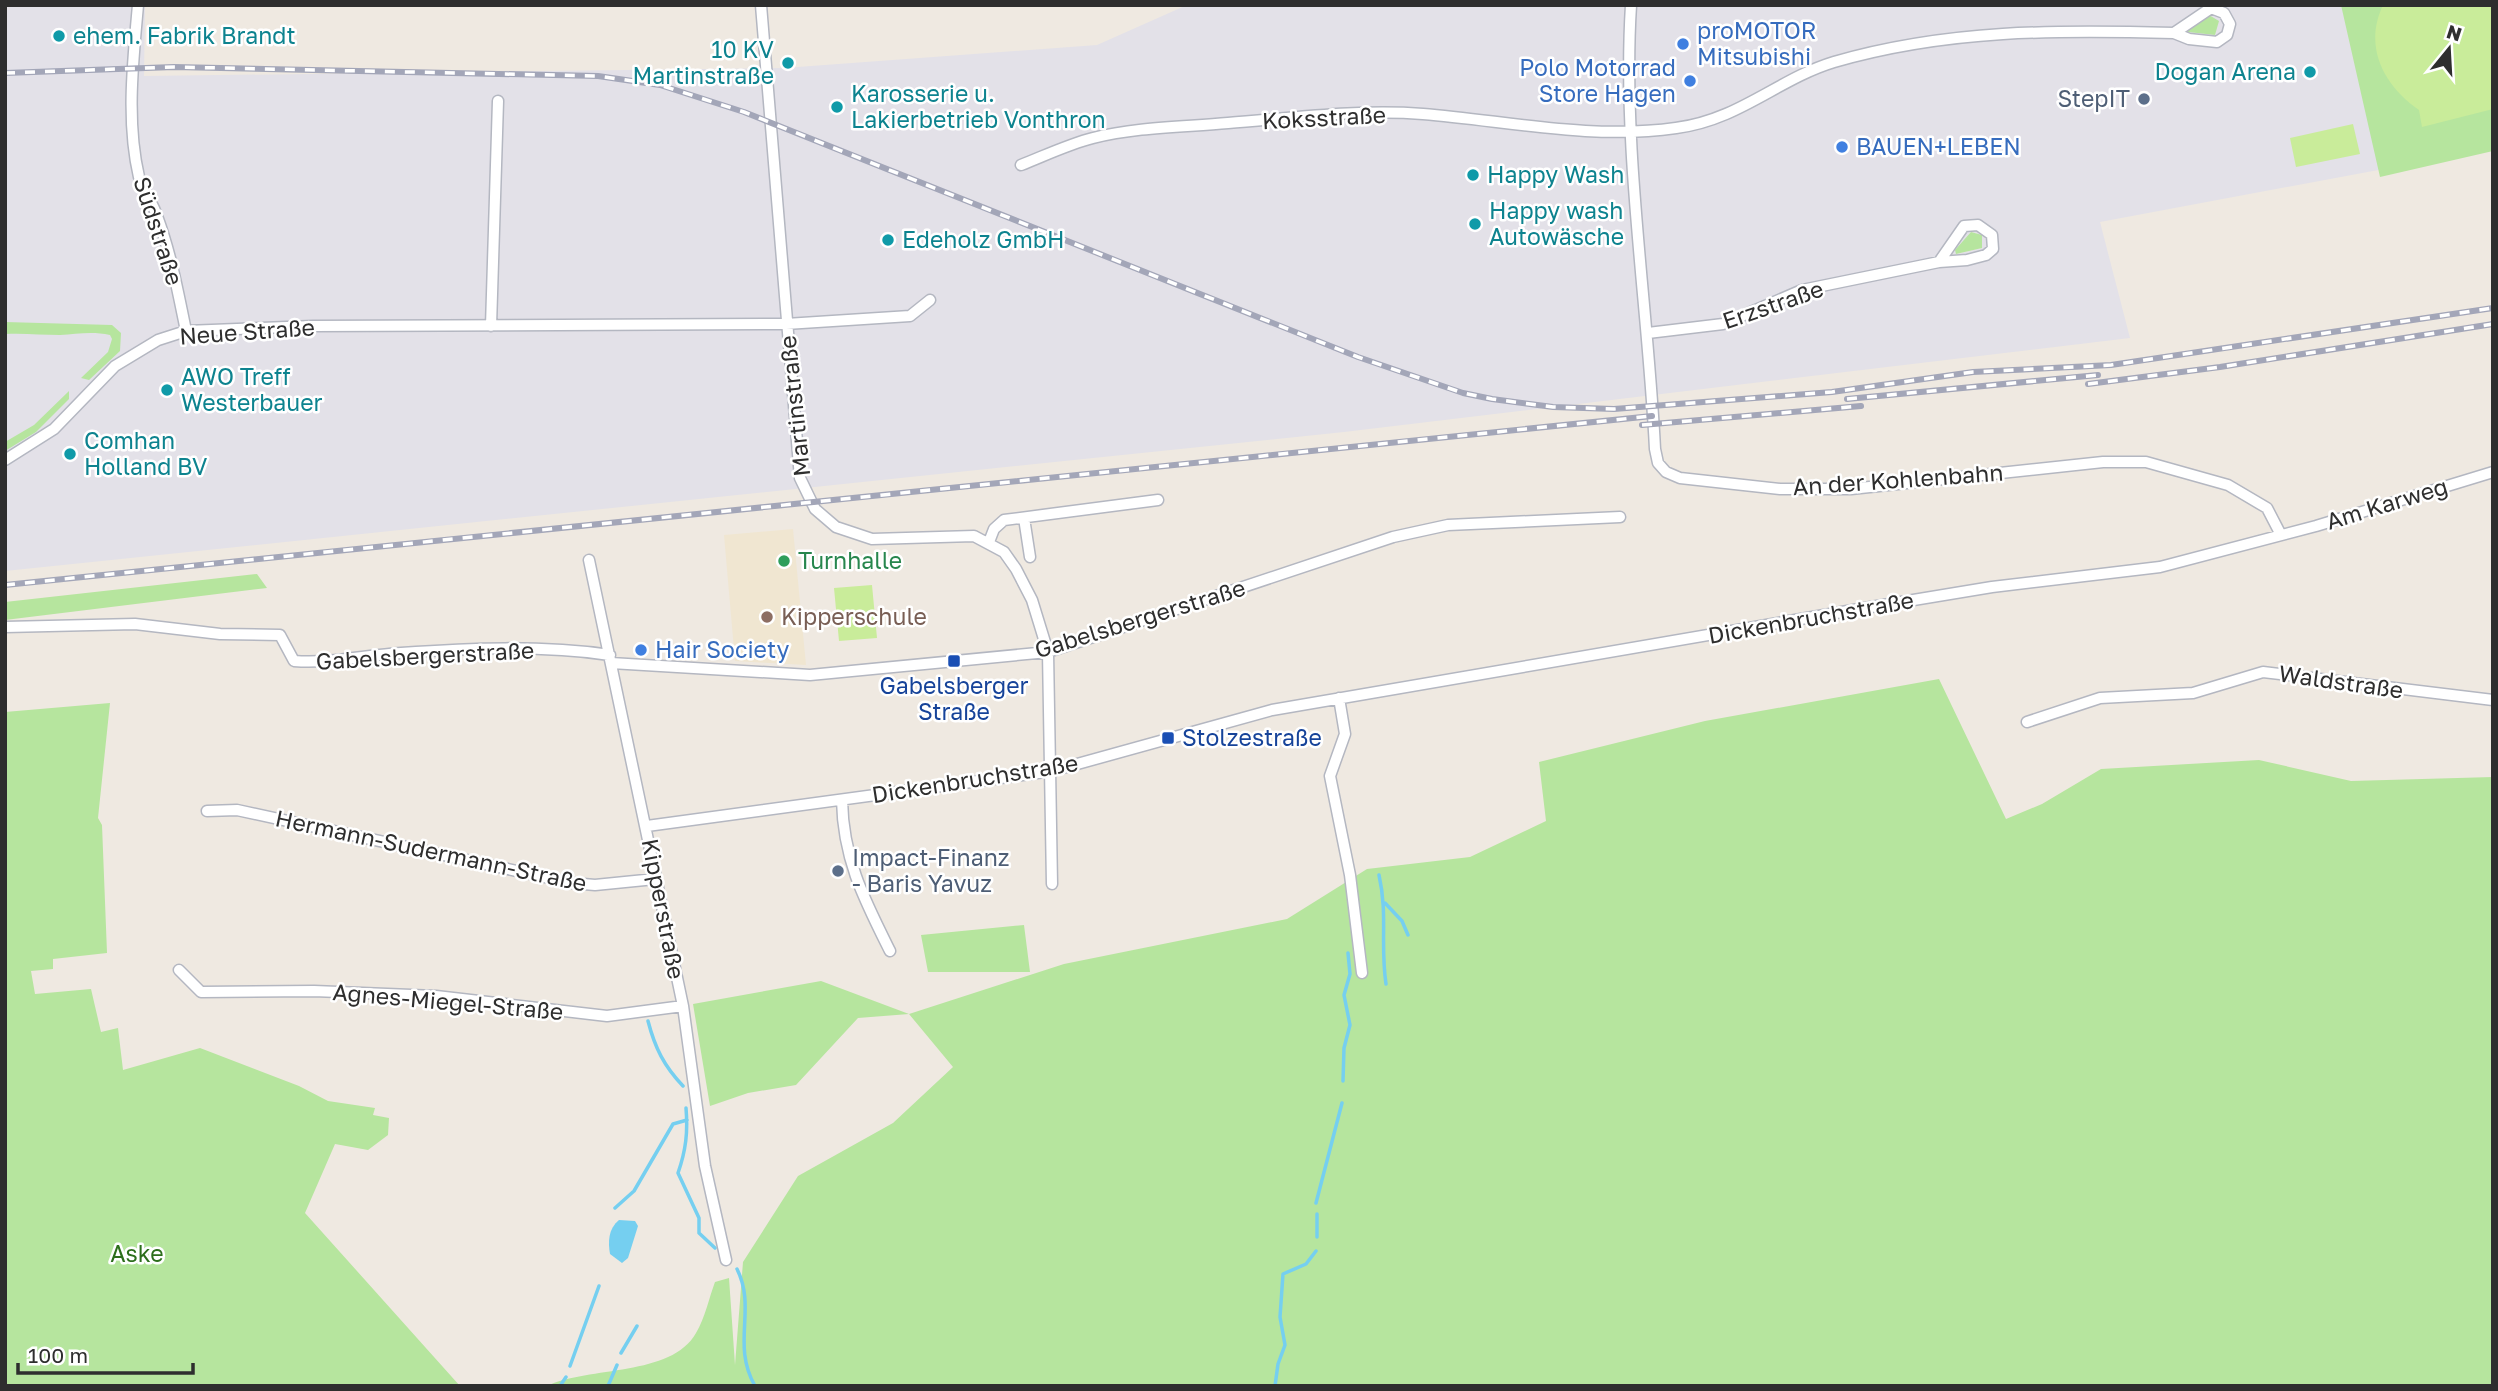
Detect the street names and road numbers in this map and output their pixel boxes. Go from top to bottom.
street label: Koksstraße [1261,100,1387,134]
street label: Südstraße [128,173,190,289]
street label: Erzstraße [1719,274,1827,334]
street label: Neue Straße [178,312,316,350]
street label: Martinstraße [773,334,815,478]
street label: An der Kohlenbahn [1792,458,2004,500]
street label: Am Karweg [2323,471,2451,535]
street label: Gabelsbergerstraße [1031,573,1248,663]
street label: Dickenbruchstraße [1706,585,1916,649]
street label: Gabelsbergerstraße [315,635,535,675]
street label: Waldstraße [2277,658,2405,704]
street label: Dickenbruchstraße [870,748,1080,808]
street label: Hermann-Sudermann-Straße [273,803,589,897]
street label: Kipperstraße [637,836,691,981]
street label: Agnes-Miegel-Straße [332,977,565,1025]

